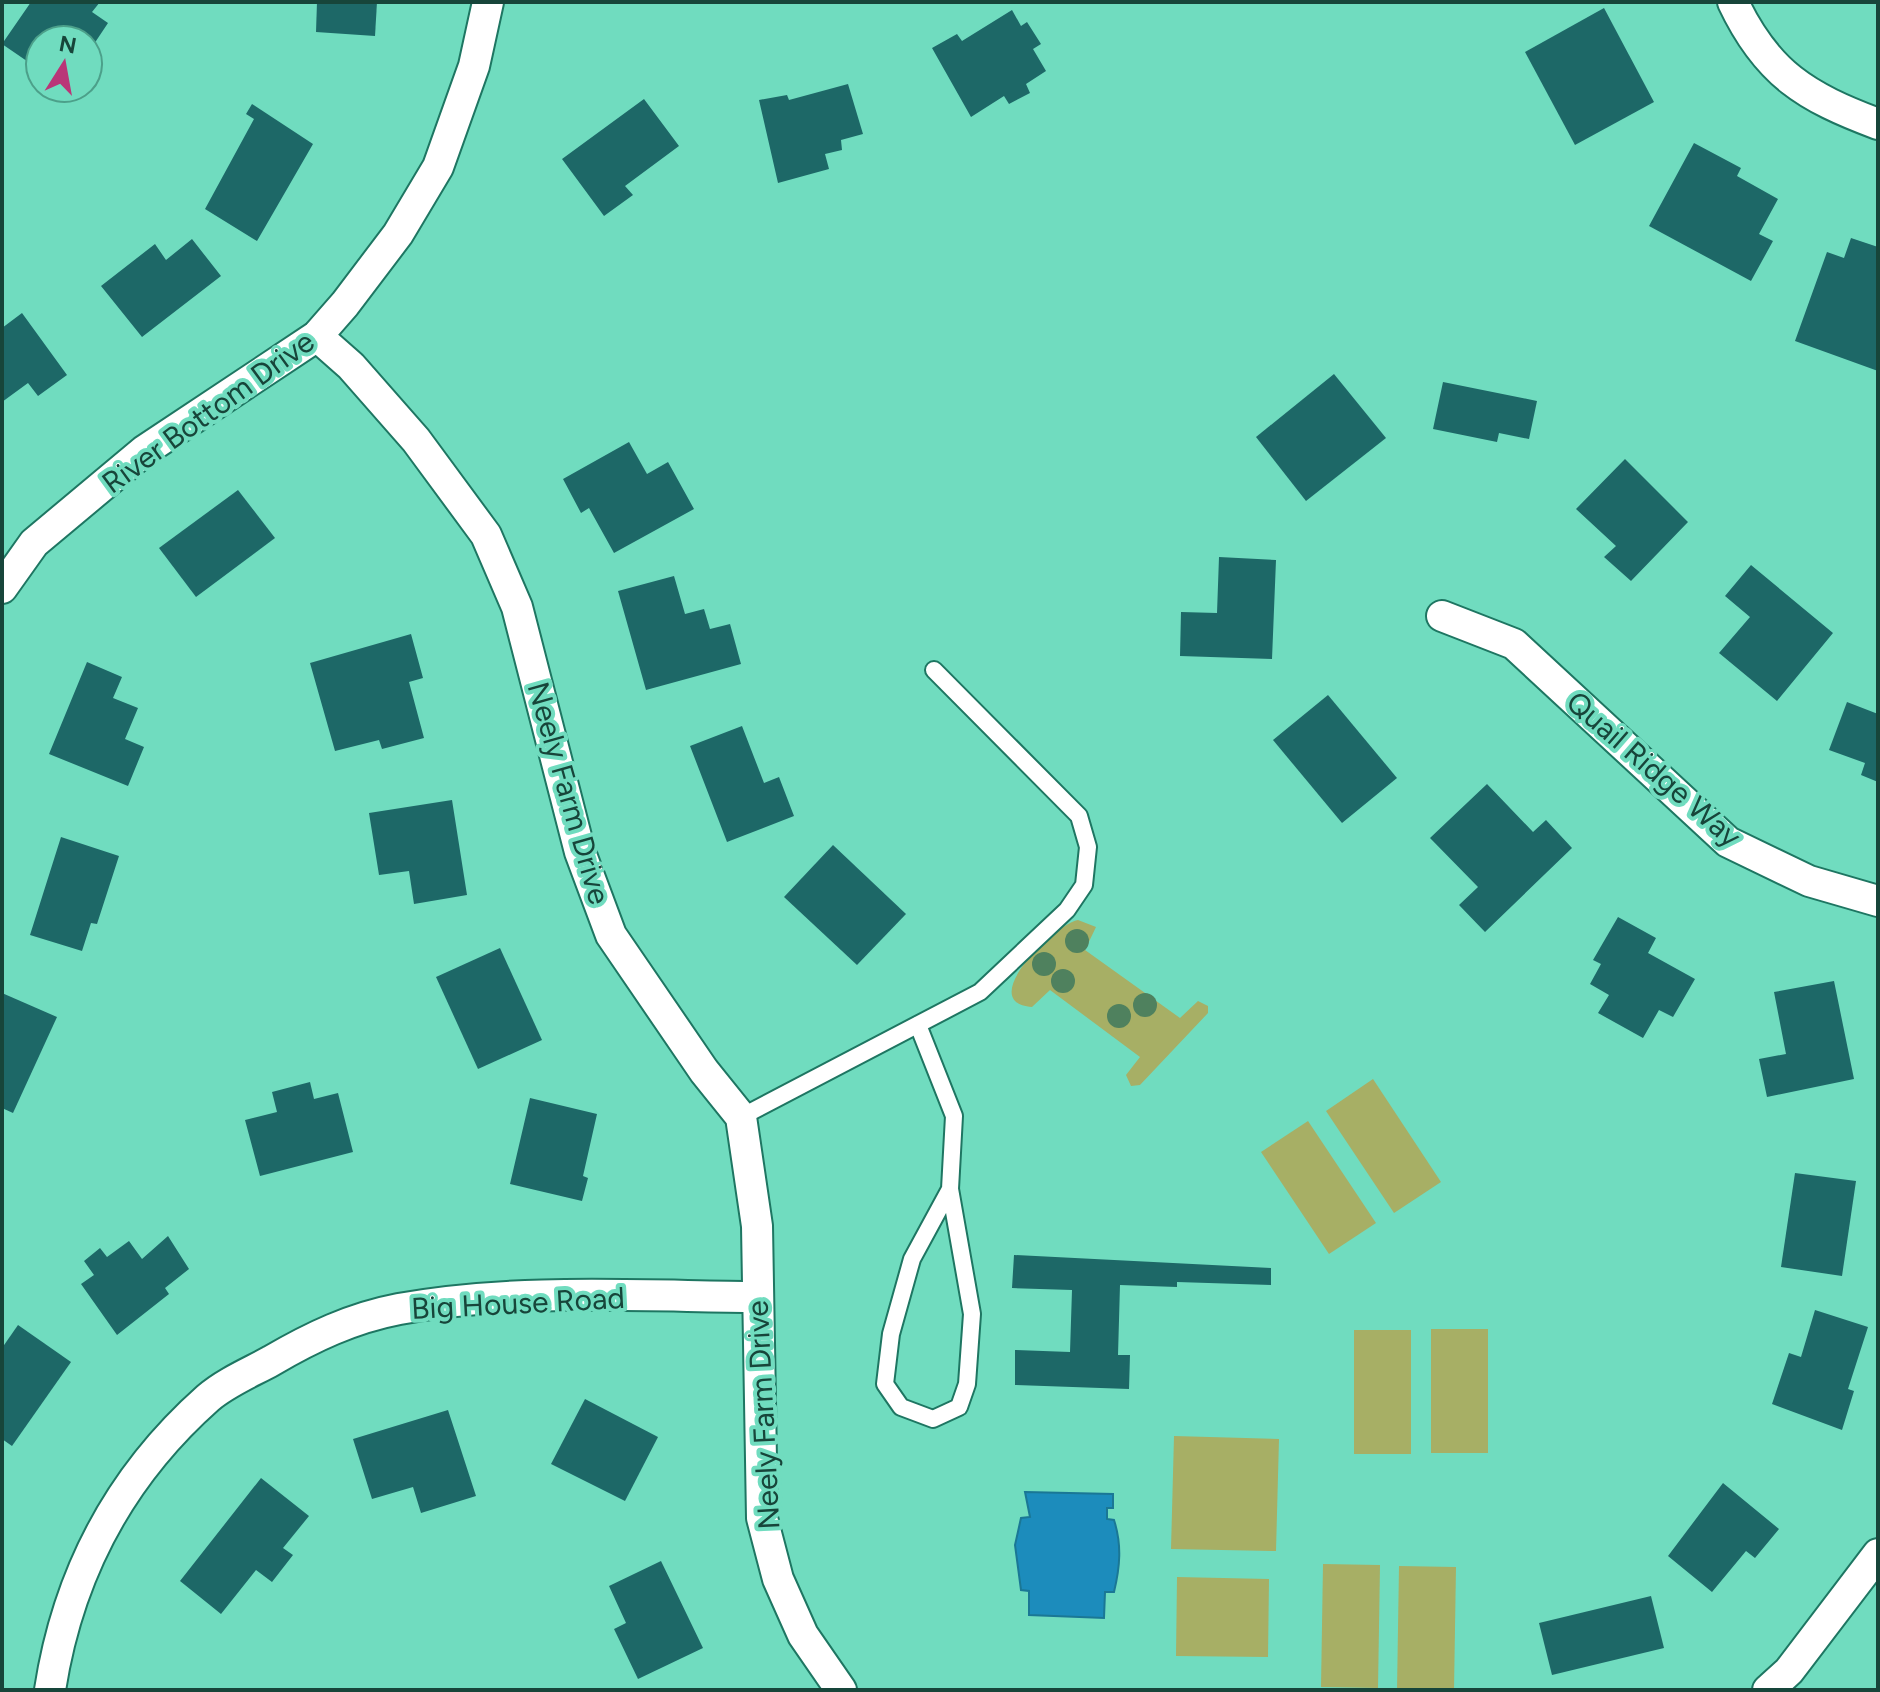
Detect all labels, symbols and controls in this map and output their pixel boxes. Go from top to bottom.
north arrow [24,24,104,104]
text: N [57,30,79,60]
street label: River Bottom Drive [95,323,321,501]
street label: Neely Farm Drive [520,678,618,908]
street label: Quail Ridge Way [1559,683,1749,855]
street label: Big House Road [410,1279,626,1327]
street label: Neely Farm Drive [739,1299,787,1531]

